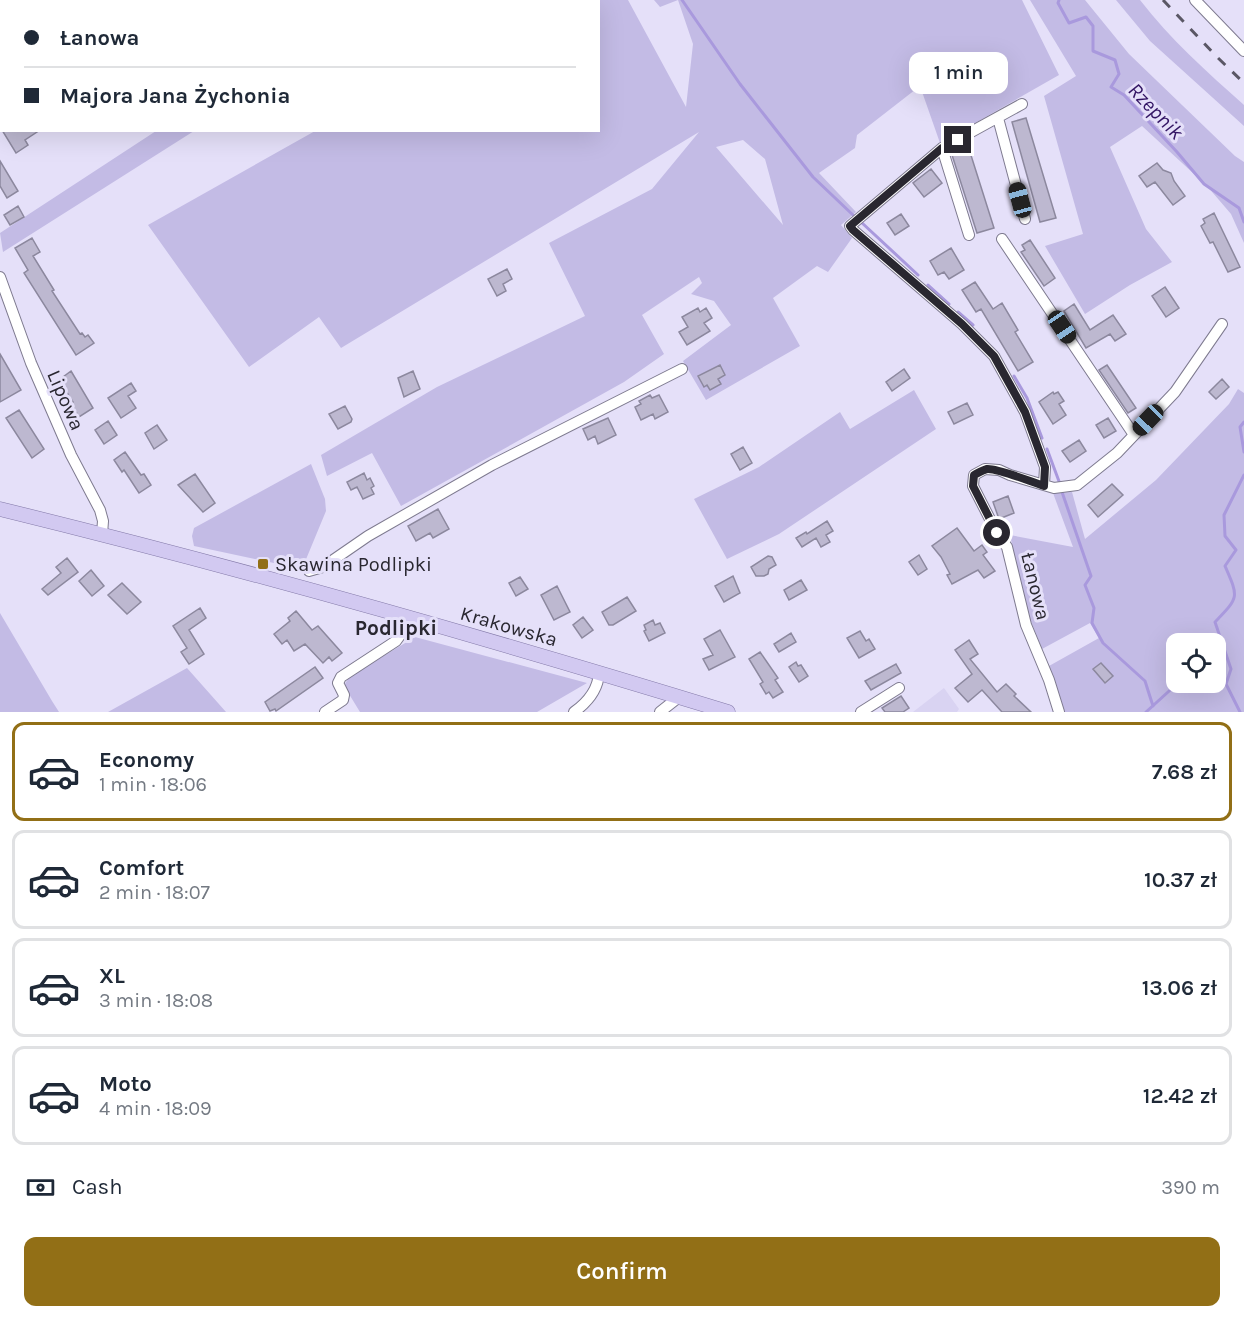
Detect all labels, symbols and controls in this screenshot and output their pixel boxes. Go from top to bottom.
text: Łanowa [60,25,139,51]
callout: 1 min [908,53,1008,95]
text: 1 min [934,61,983,84]
water label: Rzepnik [1123,78,1189,144]
text: Majora Jana Żychonia [60,83,290,109]
route end [944,126,971,153]
car [1007,180,1033,220]
car [1044,307,1080,347]
street label: Lipowa [42,367,89,434]
car [1129,401,1167,439]
route start [983,519,1010,546]
street label: Łanowa [1016,550,1055,622]
place label: Skawina Podlipki [275,553,432,576]
marker: Skawina Podlipki [256,557,270,571]
street label: Krakowska [458,602,560,651]
district label: Podlipki [355,616,437,640]
map controls [1166,633,1226,693]
button: locate [1166,633,1226,693]
icon: car [27,745,81,799]
text: Economy [99,747,194,773]
text: 7.68 zł [1152,759,1217,785]
text: 1 min · 18:06 [99,773,207,796]
icon: car [27,853,81,907]
text: Comfort [99,855,184,881]
text: 10.37 zł [1144,867,1217,893]
text: 2 min · 18:07 [99,881,210,904]
icon: car [27,961,81,1015]
text: XL [99,963,125,989]
text: 13.06 zł [1142,975,1217,1001]
text: 3 min · 18:08 [99,989,213,1012]
icon: car [27,1069,81,1123]
text: Moto [99,1071,152,1097]
text: 12.42 zł [1143,1083,1217,1109]
text: 4 min · 18:09 [99,1097,212,1120]
icon: cash [24,1171,57,1204]
text: Cash [72,1174,122,1200]
text: 390 m [1161,1176,1220,1199]
button: Confirm [24,1237,1220,1306]

